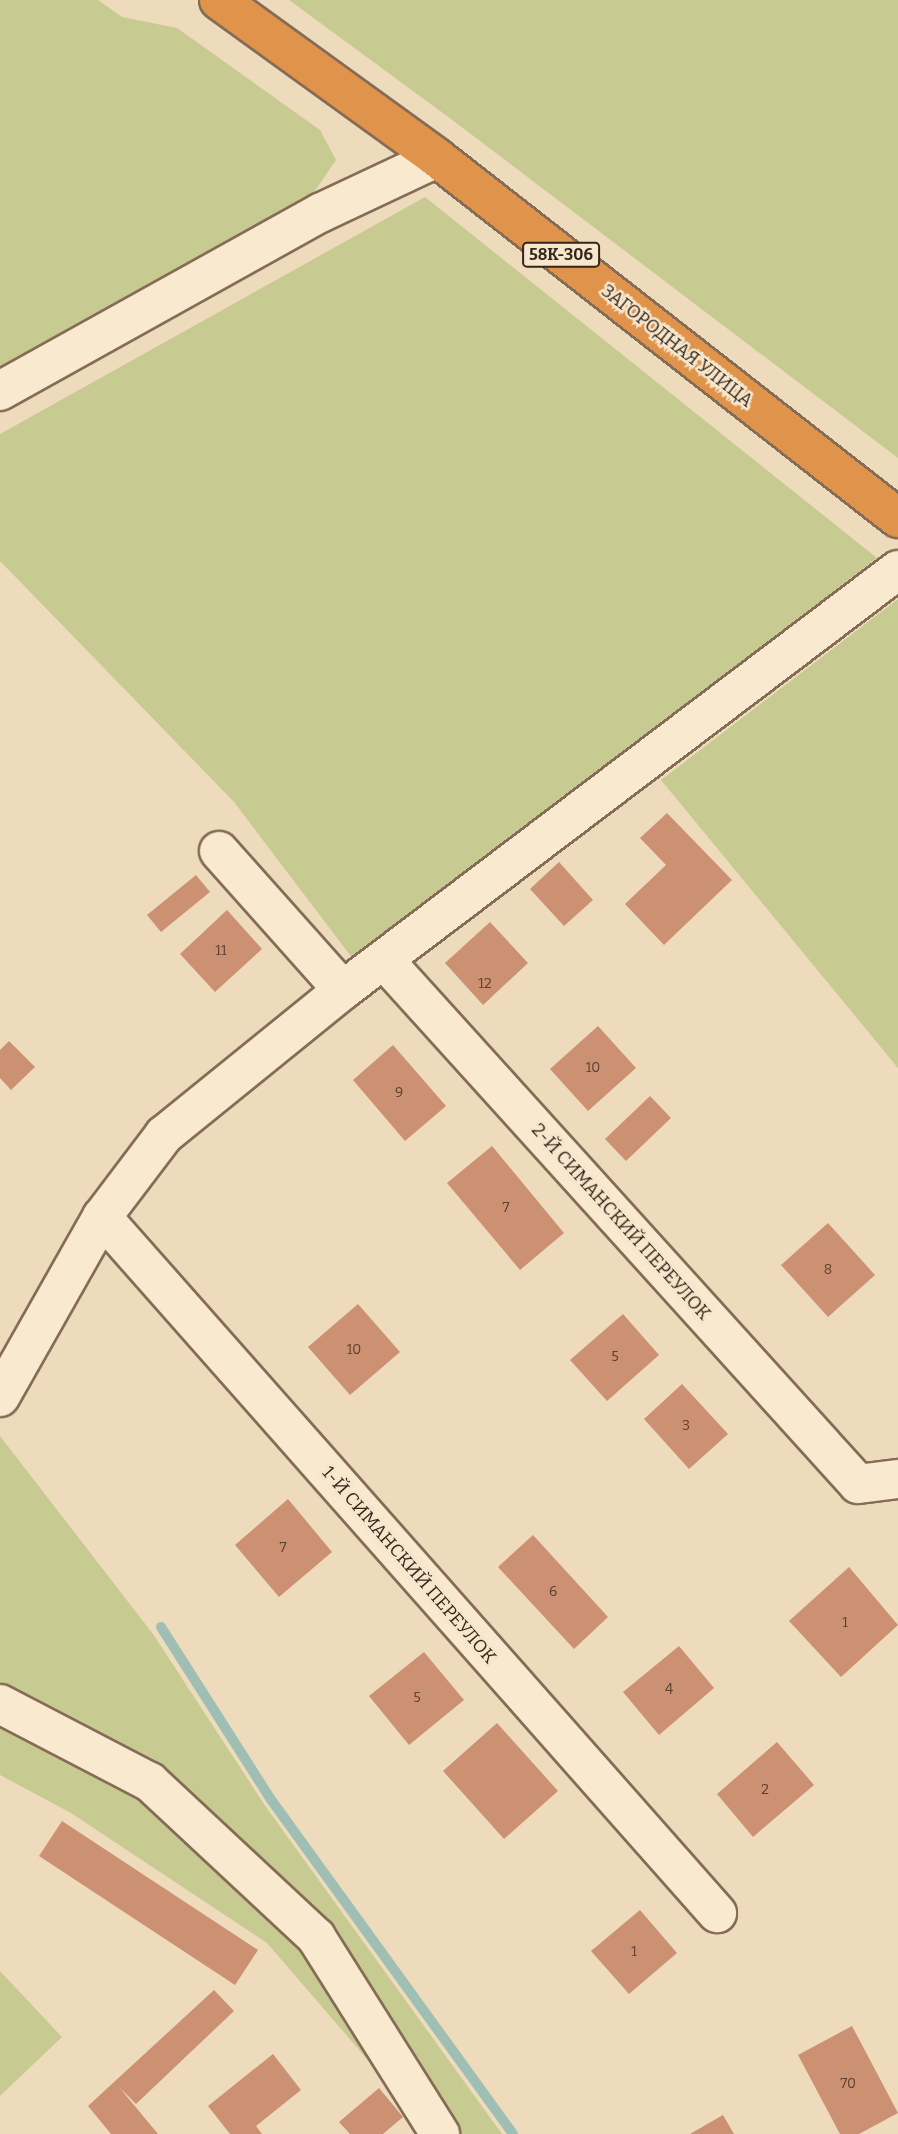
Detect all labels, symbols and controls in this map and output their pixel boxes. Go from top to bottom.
road number: 58К-306 [521,243,601,268]
street label: ЗАГОРОДНАЯ УЛИЦА [597,280,757,412]
house number: 11 [215,943,227,959]
house number: 12 [478,976,492,992]
house number: 10 [586,1060,600,1076]
house number: 9 [395,1085,403,1101]
street label: 2-Й СИМАНСКИЙ ПЕРЕУЛОК [527,1119,715,1325]
house number: 7 [502,1200,510,1216]
house number: 8 [824,1262,832,1278]
house number: 10 [347,1342,361,1358]
house number: 5 [611,1349,619,1365]
house number: 3 [682,1418,690,1434]
street label: 1-Й СИМАНСКИЙ ПЕРЕУЛОК [317,1462,501,1668]
house number: 7 [279,1540,287,1556]
house number: 6 [549,1584,557,1600]
house number: 1 [842,1615,848,1631]
house number: 4 [665,1682,673,1698]
house number: 5 [413,1690,421,1706]
house number: 2 [761,1782,769,1798]
house number: 1 [631,1944,637,1960]
house number: 70 [840,2076,856,2092]

